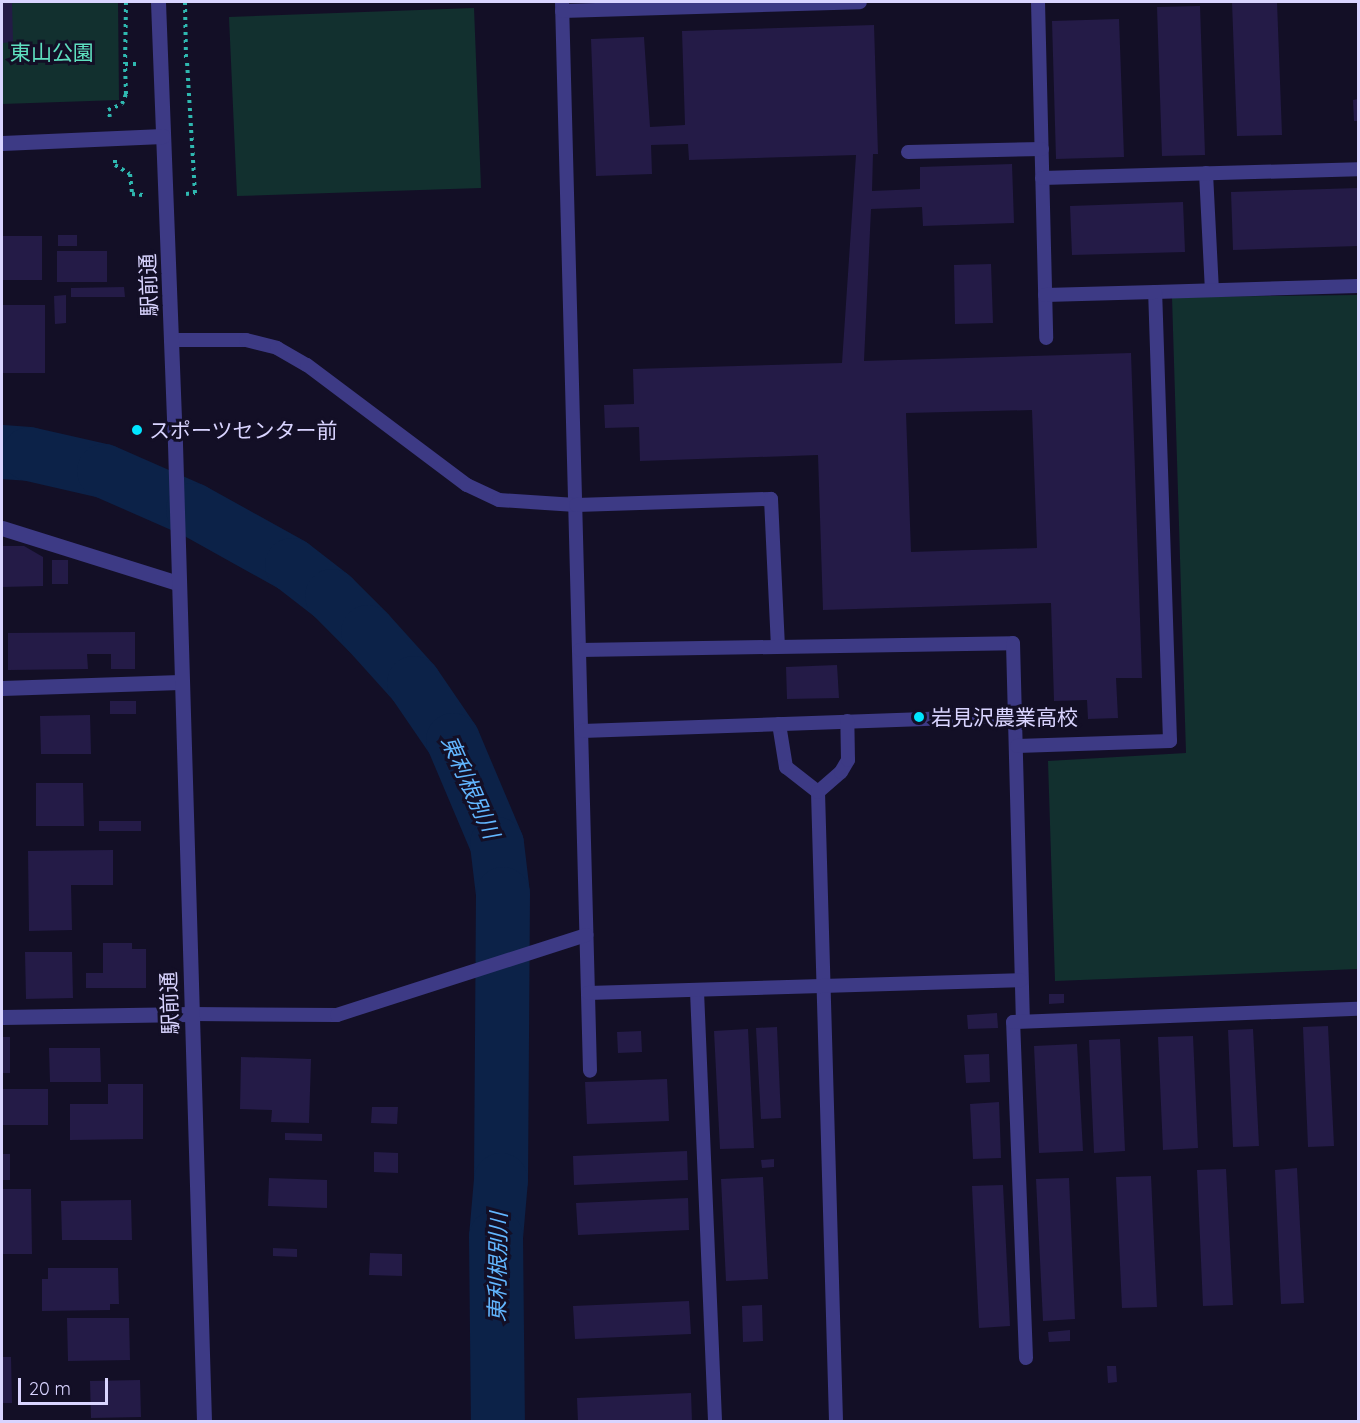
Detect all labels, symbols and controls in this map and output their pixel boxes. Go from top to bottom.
park label: 東山公園 [10,39,94,65]
street label: 駅前通 [134,253,162,317]
place label: スポーツセンター前 [149,417,338,443]
marker: スポーツセンター前 [130,423,144,437]
place label: 岩見沢農業高校 [931,704,1078,730]
marker: 岩見沢農業高校 [912,710,926,724]
water label: 東利根別川 [436,731,504,843]
street label: 駅前通 [155,971,183,1035]
water label: 東利根別川 [484,1212,512,1322]
scale bar [21,1366,111,1404]
text: 20 m [29,1377,71,1400]

